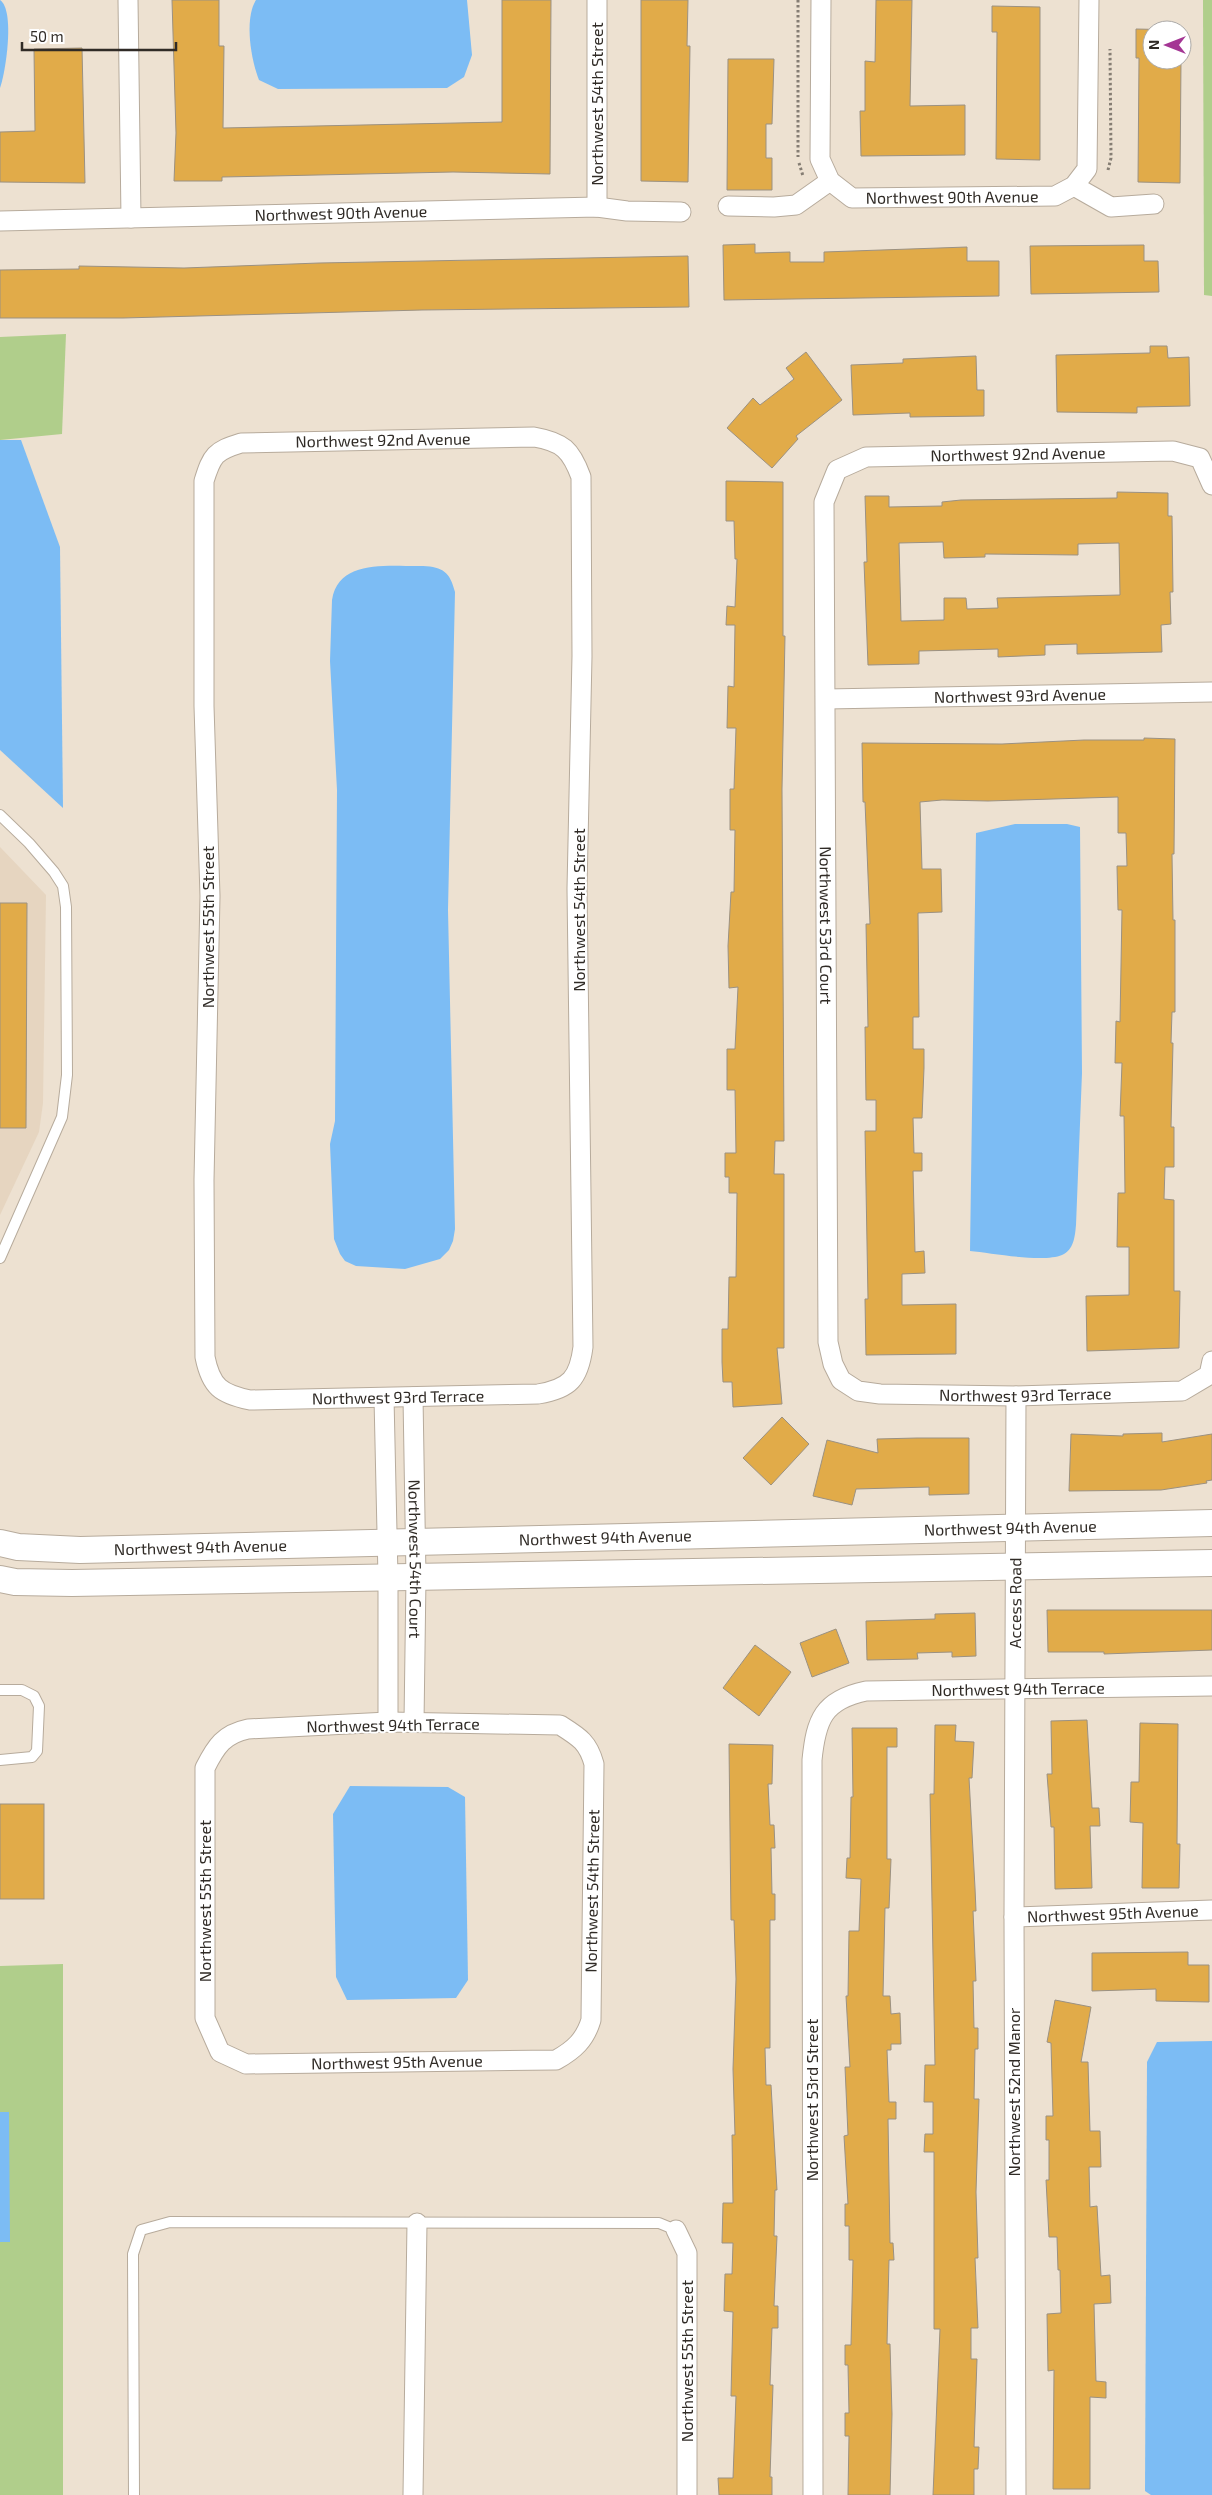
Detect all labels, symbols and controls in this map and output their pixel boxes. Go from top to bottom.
scale bar [22,20,176,52]
north arrow [1142,20,1192,70]
street label: Northwest 54th Street [587,22,606,186]
text: 50 m [30,27,64,45]
text: N [1145,40,1162,50]
street label: Northwest 90th Avenue [866,186,1039,207]
street label: Northwest 90th Avenue [254,201,427,224]
street label: Northwest 92nd Avenue [295,428,471,451]
street label: Northwest 92nd Avenue [930,442,1106,465]
street label: Northwest 93rd Avenue [934,684,1106,706]
street label: Northwest 54th Street [569,828,588,992]
street label: Northwest 55th Street [198,846,217,1008]
street label: Northwest 53rd Court [817,846,836,1004]
street label: Northwest 93rd Terrace [939,1383,1112,1405]
street label: Northwest 93rd Terrace [312,1385,484,1408]
street label: Northwest 54th Court [405,1479,426,1639]
street label: Northwest 94th Avenue [924,1516,1097,1539]
street label: Northwest 94th Avenue [519,1525,692,1549]
street label: Northwest 94th Avenue [114,1535,287,1558]
street label: Access Road [1005,1558,1024,1648]
street label: Northwest 94th Terrace [931,1678,1105,1699]
street label: Northwest 94th Terrace [306,1713,480,1736]
street label: Northwest 54th Street [581,1809,602,1973]
street label: Northwest 55th Street [195,1820,214,1982]
street label: Northwest 95th Avenue [1027,1900,1199,1926]
street label: Northwest 52nd Manor [1004,2007,1023,2176]
street label: Northwest 53rd Street [802,2019,821,2181]
street label: Northwest 95th Avenue [311,2051,483,2072]
street label: Northwest 55th Street [677,2280,696,2442]

